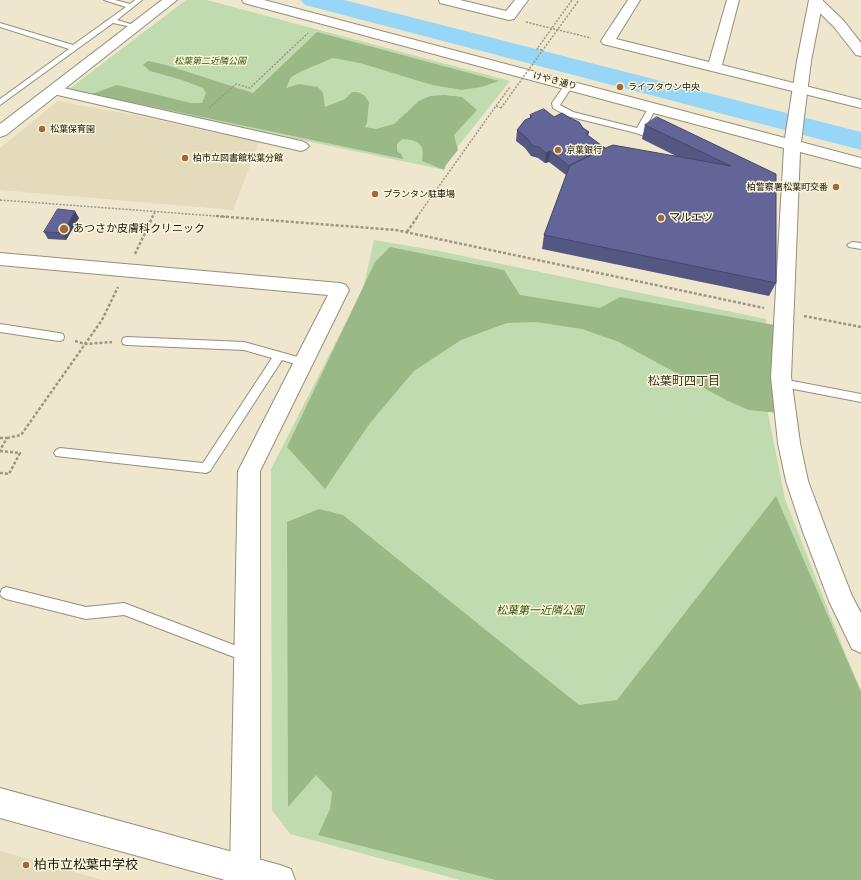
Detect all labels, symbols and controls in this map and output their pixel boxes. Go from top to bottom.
park label: 松葉第二近隣公園 [174,56,246,66]
street label: けやき通り [532,70,578,92]
marker: ライフタウン中央 [615,82,625,92]
place label: ライフタウン中央 [628,82,700,92]
marker: 松葉保育園 [37,124,47,134]
place label: 松葉保育園 [50,124,95,134]
marker: 京葉銀行 [553,145,563,155]
place label: 京葉銀行 [566,145,602,155]
marker: 柏市立図書館松葉分館 [180,153,190,163]
place label: 柏市立図書館松葉分館 [193,153,283,163]
place label: 柏警察署松葉町交番 [747,182,828,192]
marker: 柏警察署松葉町交番 [831,182,841,192]
marker: プランタン駐車場 [370,189,380,199]
place label: プランタン駐車場 [383,189,455,199]
place label: マルエツ [669,211,713,225]
marker: マルエツ [656,213,666,223]
place label: あつさか皮膚科クリニック [73,222,205,236]
marker: あつさか皮膚科クリニック [58,223,70,235]
district label: 松葉町四丁目 [648,375,720,389]
park label: 松葉第一近隣公園 [496,604,584,618]
place label: 柏市立松葉中学校 [34,857,138,873]
marker: 柏市立松葉中学校 [21,860,31,870]

